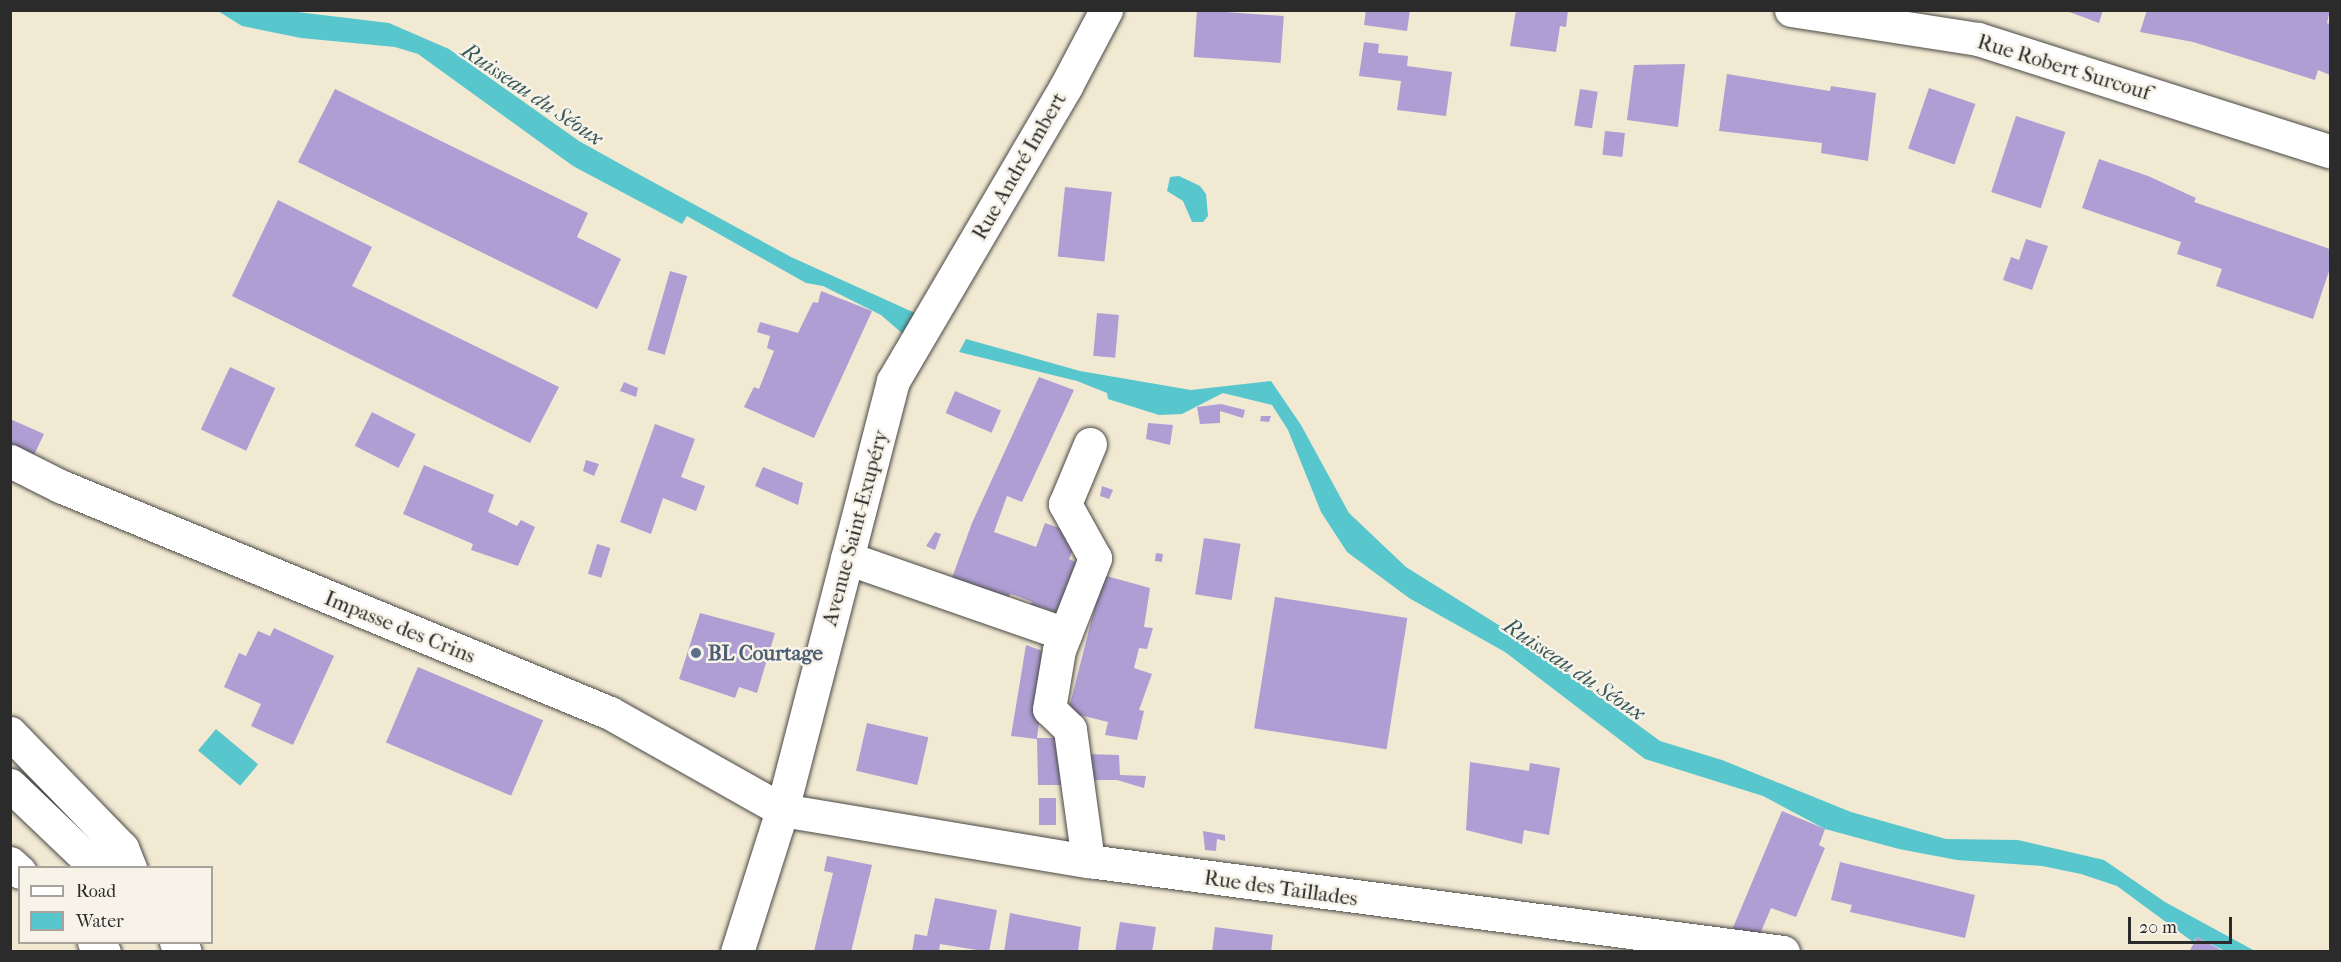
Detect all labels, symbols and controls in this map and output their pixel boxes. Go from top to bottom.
street label: Rue Robert Surcouf [1974,29,2154,105]
water label: Ruisseau du Séoux [456,38,608,152]
street label: Rue André Imbert [967,88,1071,244]
street label: Avenue Saint-Exupéry [817,427,893,629]
street label: Impasse des Crins [321,585,479,669]
water label: Ruisseau du Séoux [1498,613,1650,727]
place label: BL Courtage [708,640,823,666]
marker: BL Courtage [689,646,703,660]
street label: Rue des Taillades [1203,865,1359,911]
legend [18,866,213,944]
text: Road [76,881,116,902]
scale bar [2131,905,2234,943]
text: Water [76,911,124,932]
text: 20 m [2139,917,2177,938]

